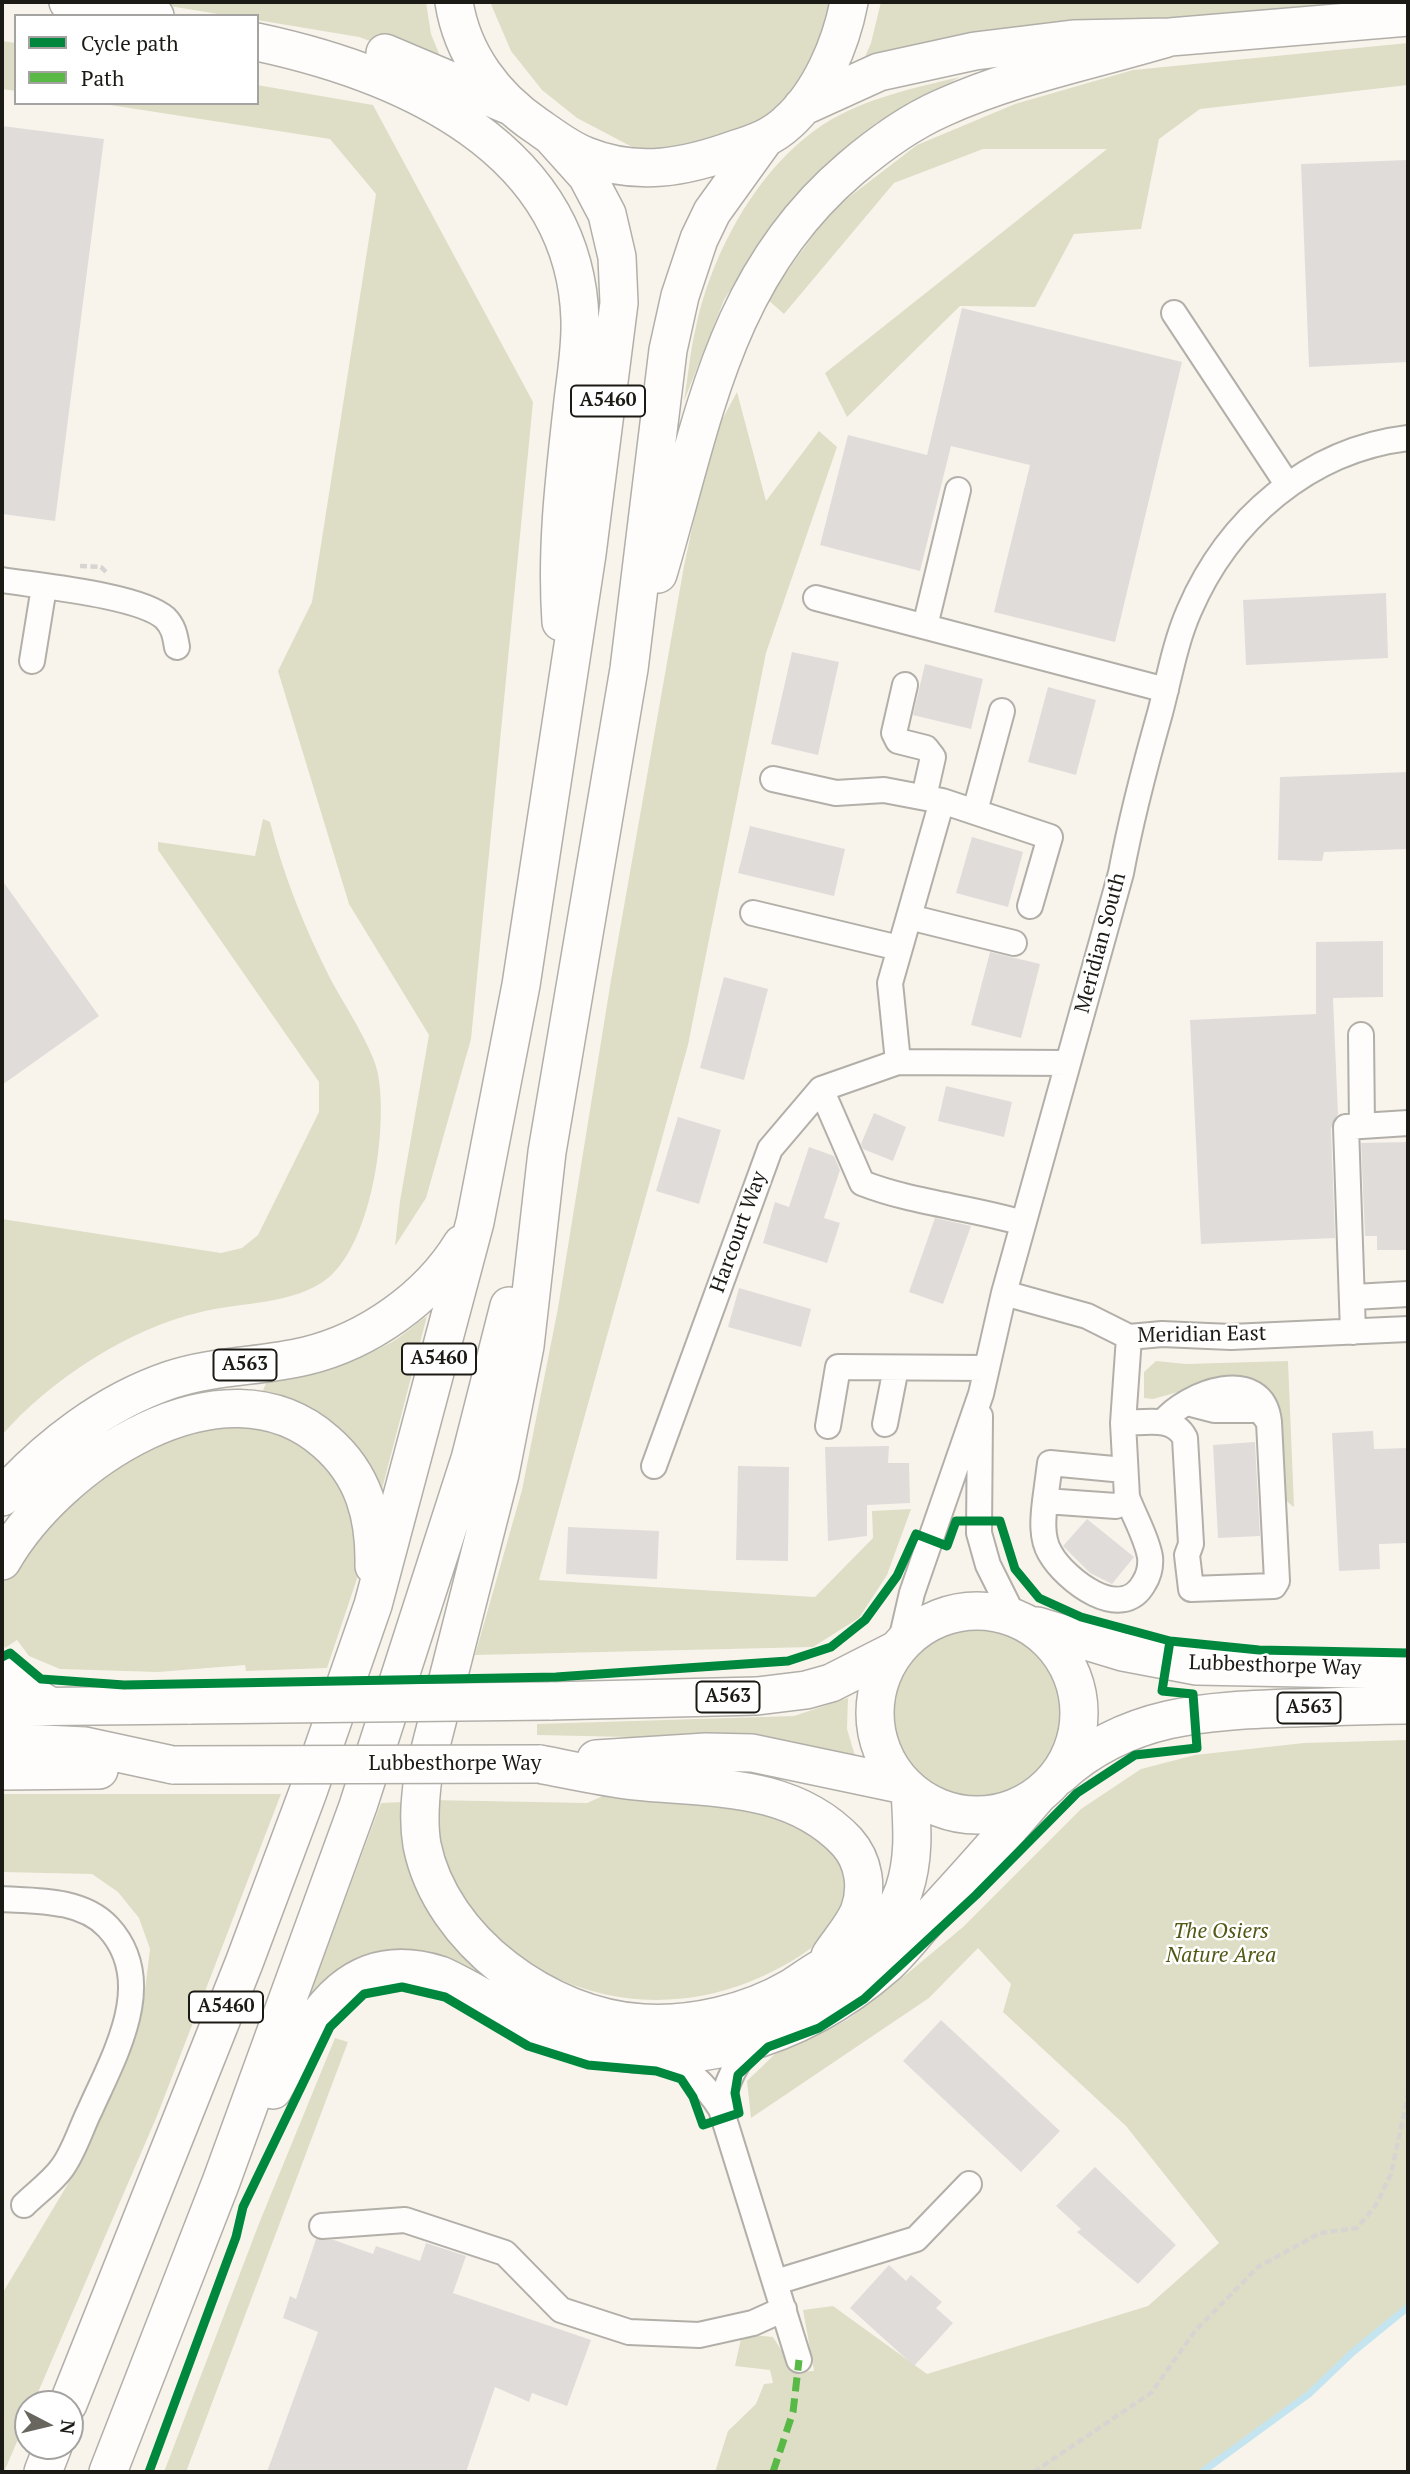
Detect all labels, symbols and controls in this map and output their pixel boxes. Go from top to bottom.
legend [14,14,259,105]
text: Cycle path [81,29,179,57]
text: Path [81,64,124,92]
road number: A5460 [571,386,645,416]
street label: Meridian South [1070,870,1132,1016]
street label: Harcourt Way [705,1168,773,1296]
street label: Meridian East [1137,1321,1267,1349]
road number: A5460 [402,1344,476,1374]
road number: A563 [214,1350,276,1380]
street label: Lubbesthorpe Way [1188,1650,1362,1682]
road number: A563 [696,1681,760,1712]
road number: A563 [1278,1692,1340,1724]
street label: Lubbesthorpe Way [369,1751,541,1777]
park label: The Osiers Nature Area [1166,1919,1276,1969]
road number: A5460 [189,1992,263,2022]
north arrow [14,2390,84,2460]
text: N [55,2419,82,2436]

